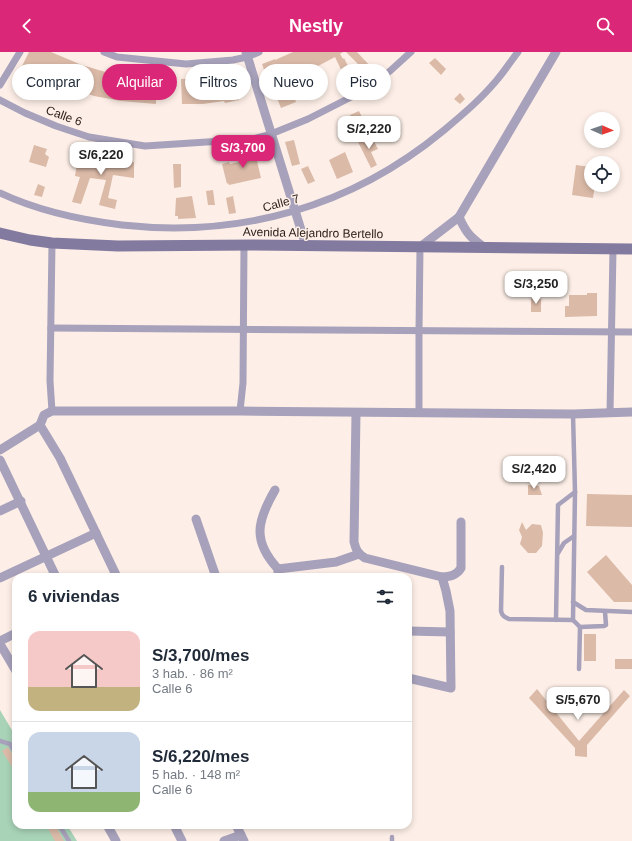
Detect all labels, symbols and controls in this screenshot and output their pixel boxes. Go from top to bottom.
icon: back [16,15,38,37]
icon: search [594,15,616,37]
text: Nestly [289,16,343,36]
chip: Comprar [12,64,94,100]
chip: Alquilar [102,64,177,100]
chip: Filtros [185,64,251,100]
chip: Nuevo [259,64,328,100]
chip: Piso [336,64,391,100]
street label: Calle 6 [44,103,84,129]
north arrow [584,112,620,148]
map controls [584,112,620,192]
pin: S/2,220 [332,116,406,150]
text: S/2,220 [347,121,391,136]
pin: S/3,700 [206,135,280,169]
text: S/3,700 [221,140,265,155]
pin: S/6,220 [64,142,138,176]
text: S/6,220 [79,147,123,162]
button: locate [584,156,620,192]
street label: Calle 7 [261,191,301,215]
street label: Avenida Alejandro Bertello [243,225,384,241]
pin: S/3,250 [499,271,573,305]
text: S/3,250 [514,276,558,291]
pin: S/2,420 [497,456,571,490]
text: S/2,420 [512,461,556,476]
icon: filters [374,586,396,608]
text: 6 viviendas [28,587,120,606]
text: S/3,700/mes [152,646,249,665]
icon: home [60,647,108,695]
text: 3 hab. · 86 m² [152,666,233,681]
text: Calle 6 [152,681,192,696]
pin: S/5,670 [541,687,615,721]
text: S/5,670 [556,692,600,707]
text: S/6,220/mes [152,747,249,766]
icon: home [60,748,108,796]
text: 5 hab. · 148 m² [152,767,240,782]
text: Calle 6 [152,782,192,797]

